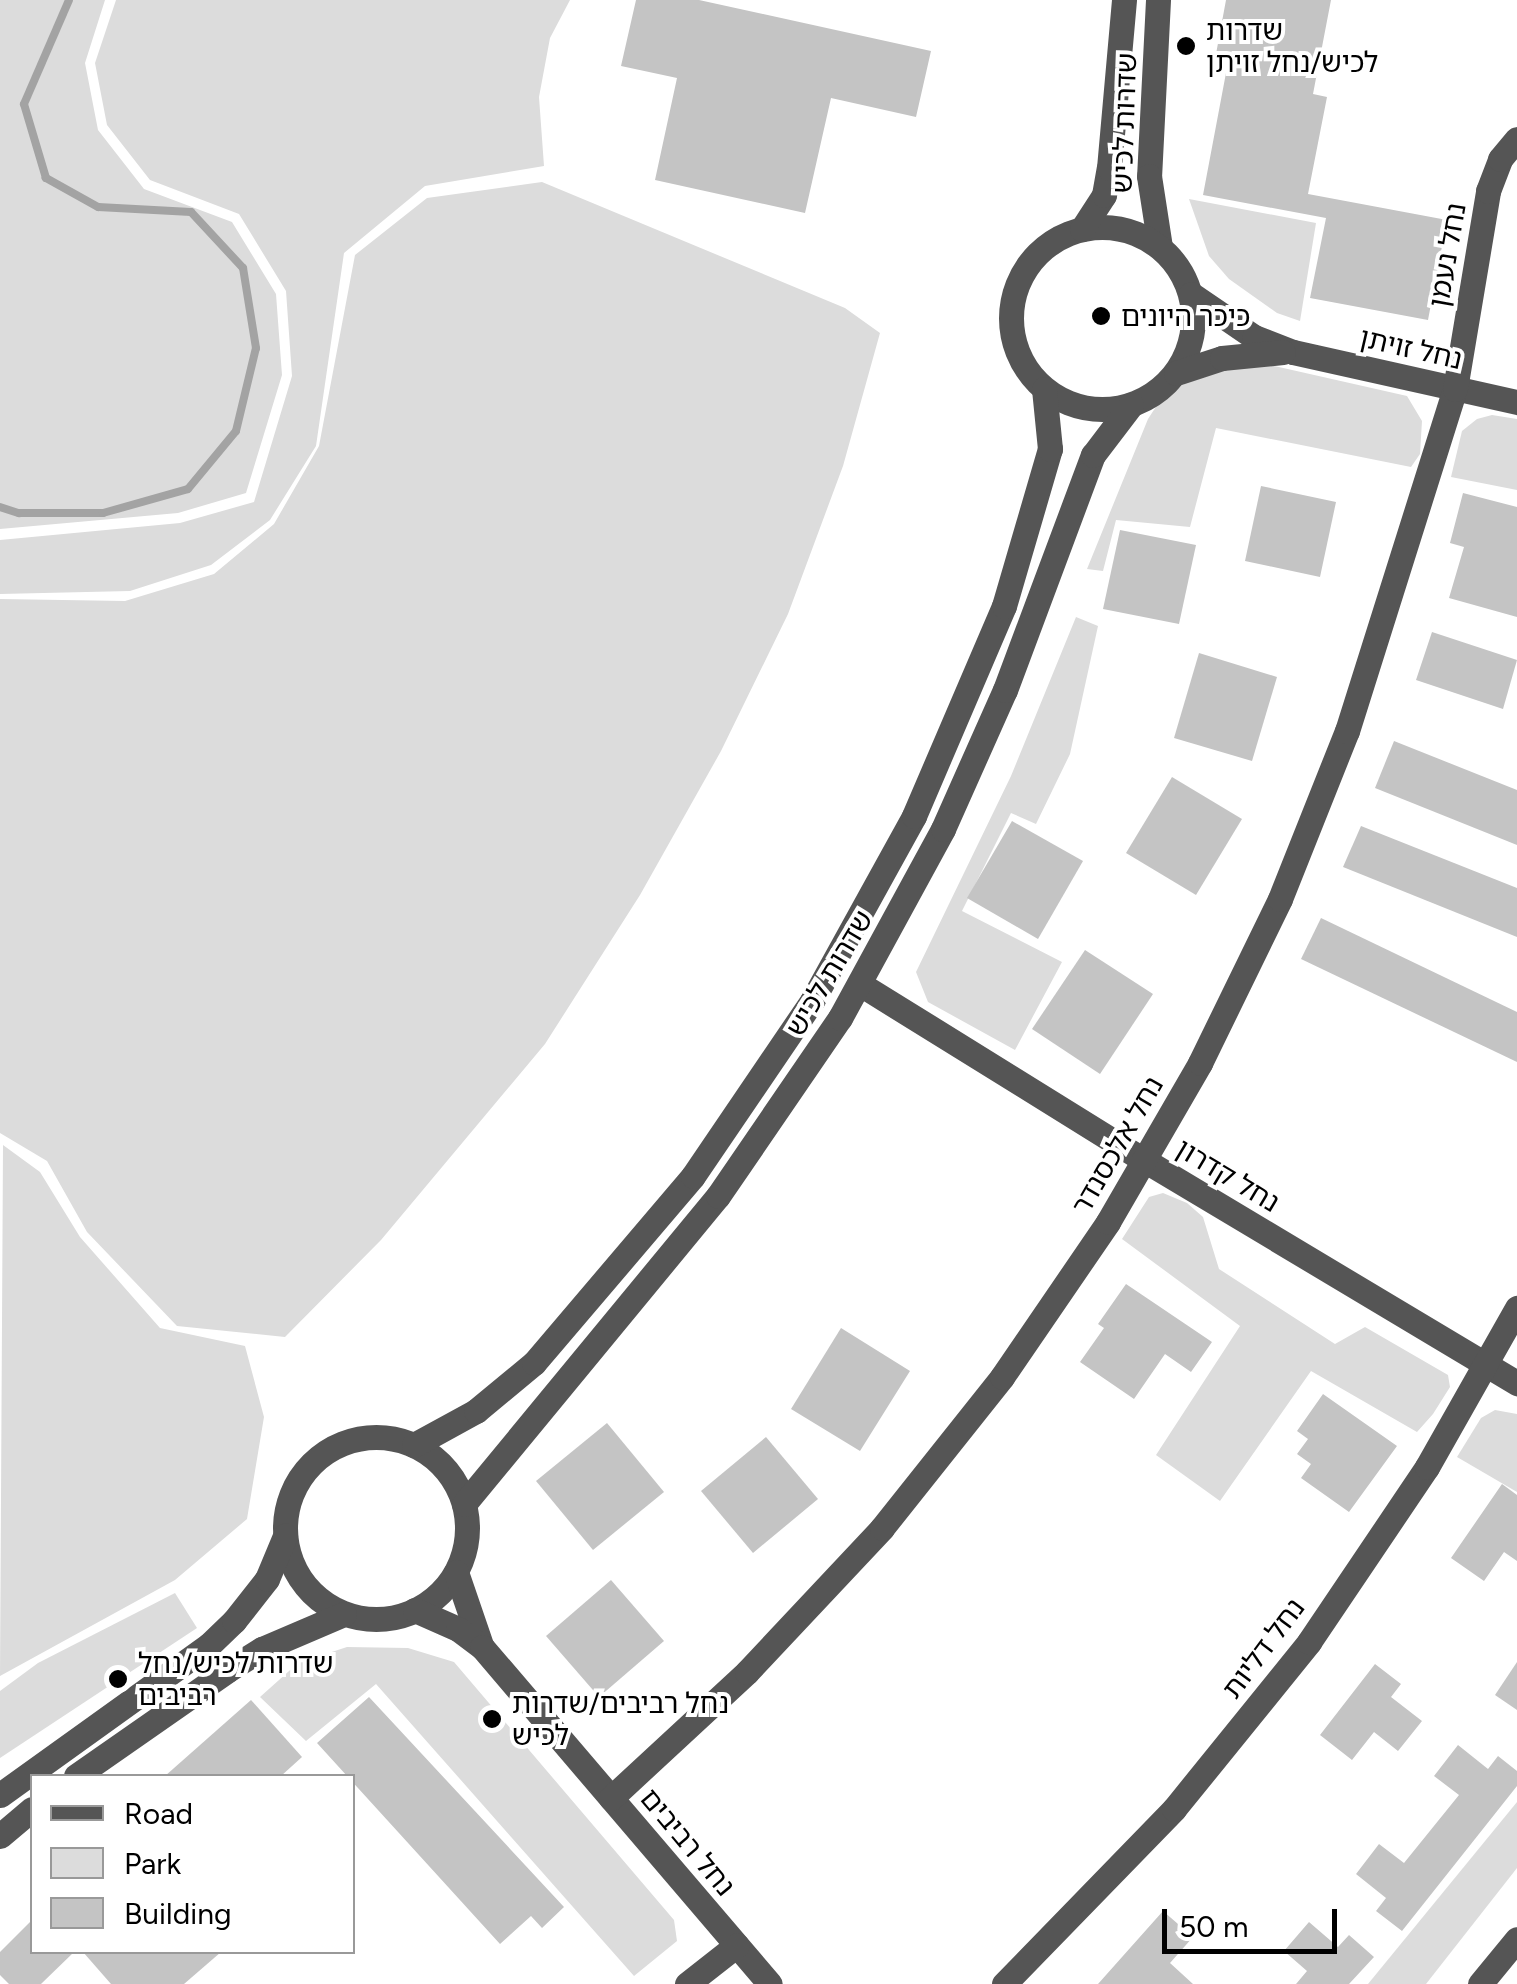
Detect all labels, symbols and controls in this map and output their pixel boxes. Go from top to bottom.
place label: שדרות לכיש/נחל זויתן [1206,13,1378,79]
marker: שדרות לכיש/נחל זויתן [1175,35,1197,57]
street label: שדרות לכיש [1105,52,1143,194]
street label: נחל נעמן [1421,200,1473,310]
place label: כיכר היונים [1121,299,1250,333]
marker: כיכר היונים [1090,305,1112,327]
street label: נחל זויתן [1356,320,1466,376]
street label: שדרות לכיש [778,904,880,1042]
street label: נחל אלכסנדר [1064,1070,1170,1220]
street label: נחל קדרון [1170,1131,1286,1219]
street label: נחל דליות [1215,1591,1311,1705]
place label: שדרות לכיש/נחל רביבים [138,1646,333,1712]
marker: שדרות לכיש/נחל רביבים [107,1668,129,1690]
place label: נחל רביבים/שדרות לכיש [512,1686,729,1752]
marker: נחל רביבים/שדרות לכיש [481,1708,503,1730]
legend [30,1774,355,1954]
street label: נחל רביבים [634,1782,742,1902]
text: Road [124,1795,193,1832]
text: Park [124,1845,181,1882]
scale bar [1167,1889,1342,1951]
text: Building [124,1895,232,1932]
text: 50 m [1179,1908,1248,1945]

